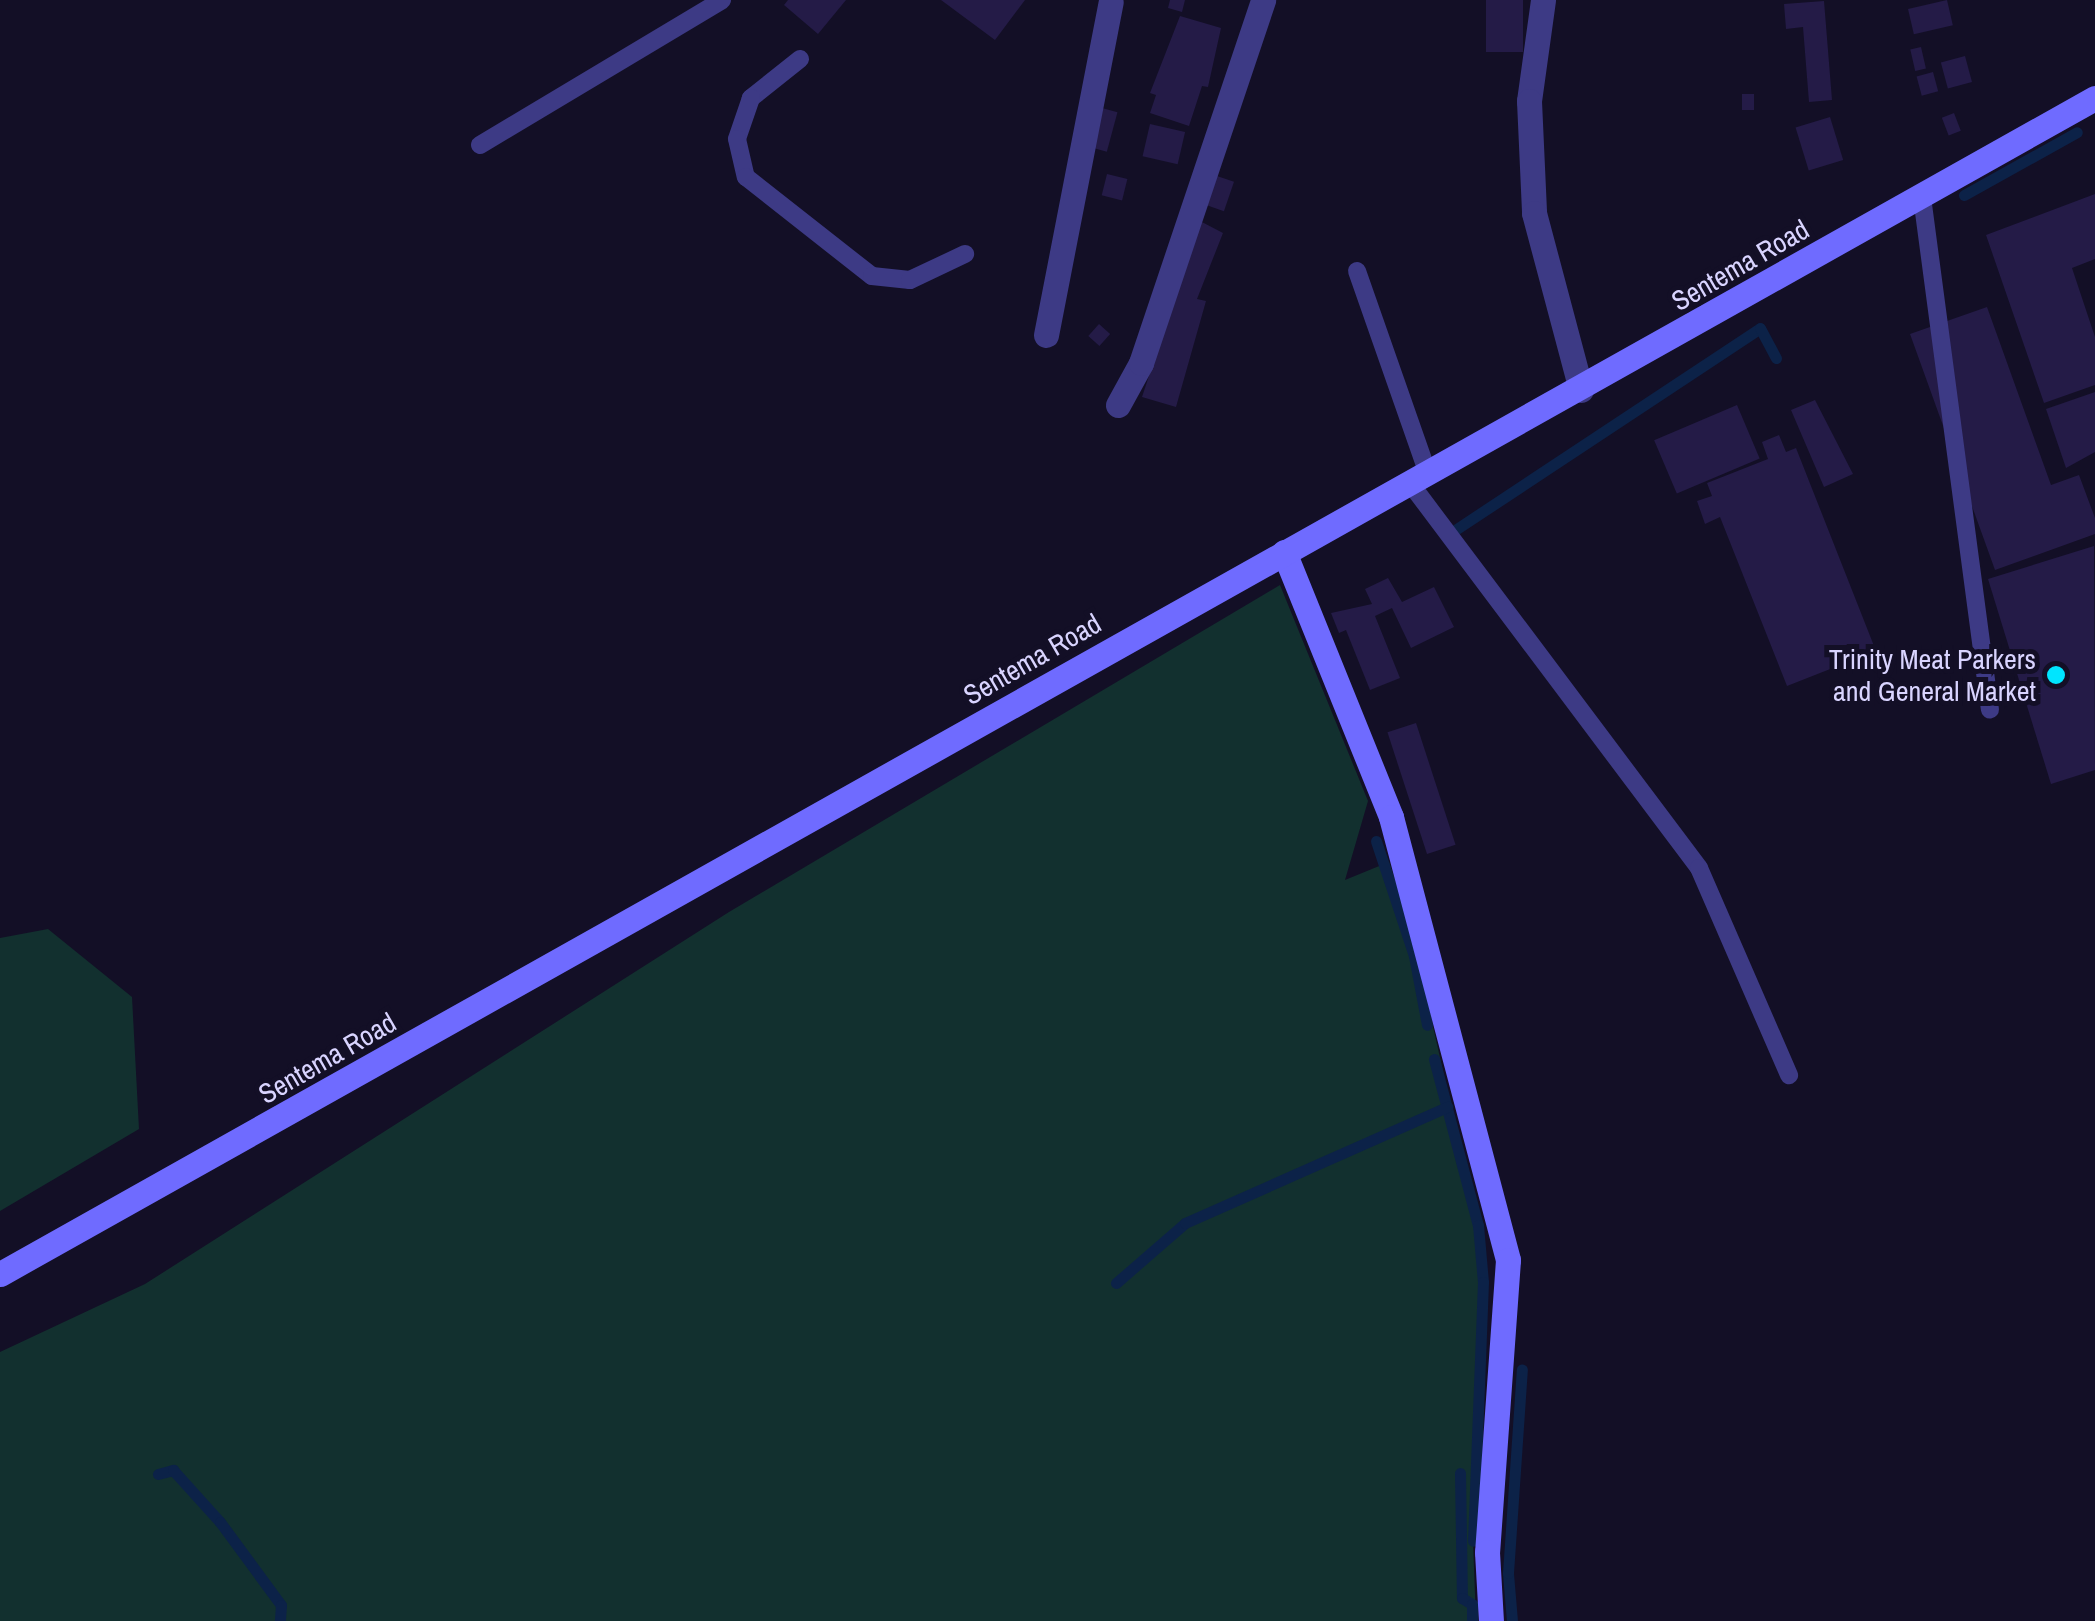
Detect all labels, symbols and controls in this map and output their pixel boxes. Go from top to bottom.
street label: Sentema Road [1665,212,1815,318]
street label: Sentema Road [957,606,1107,712]
place label: Trinity Meat Parkers and General Market [1829,642,2036,708]
marker: Trinity Meat Parkers and General Market [2045,664,2067,686]
street label: Sentema Road [252,1005,402,1111]

